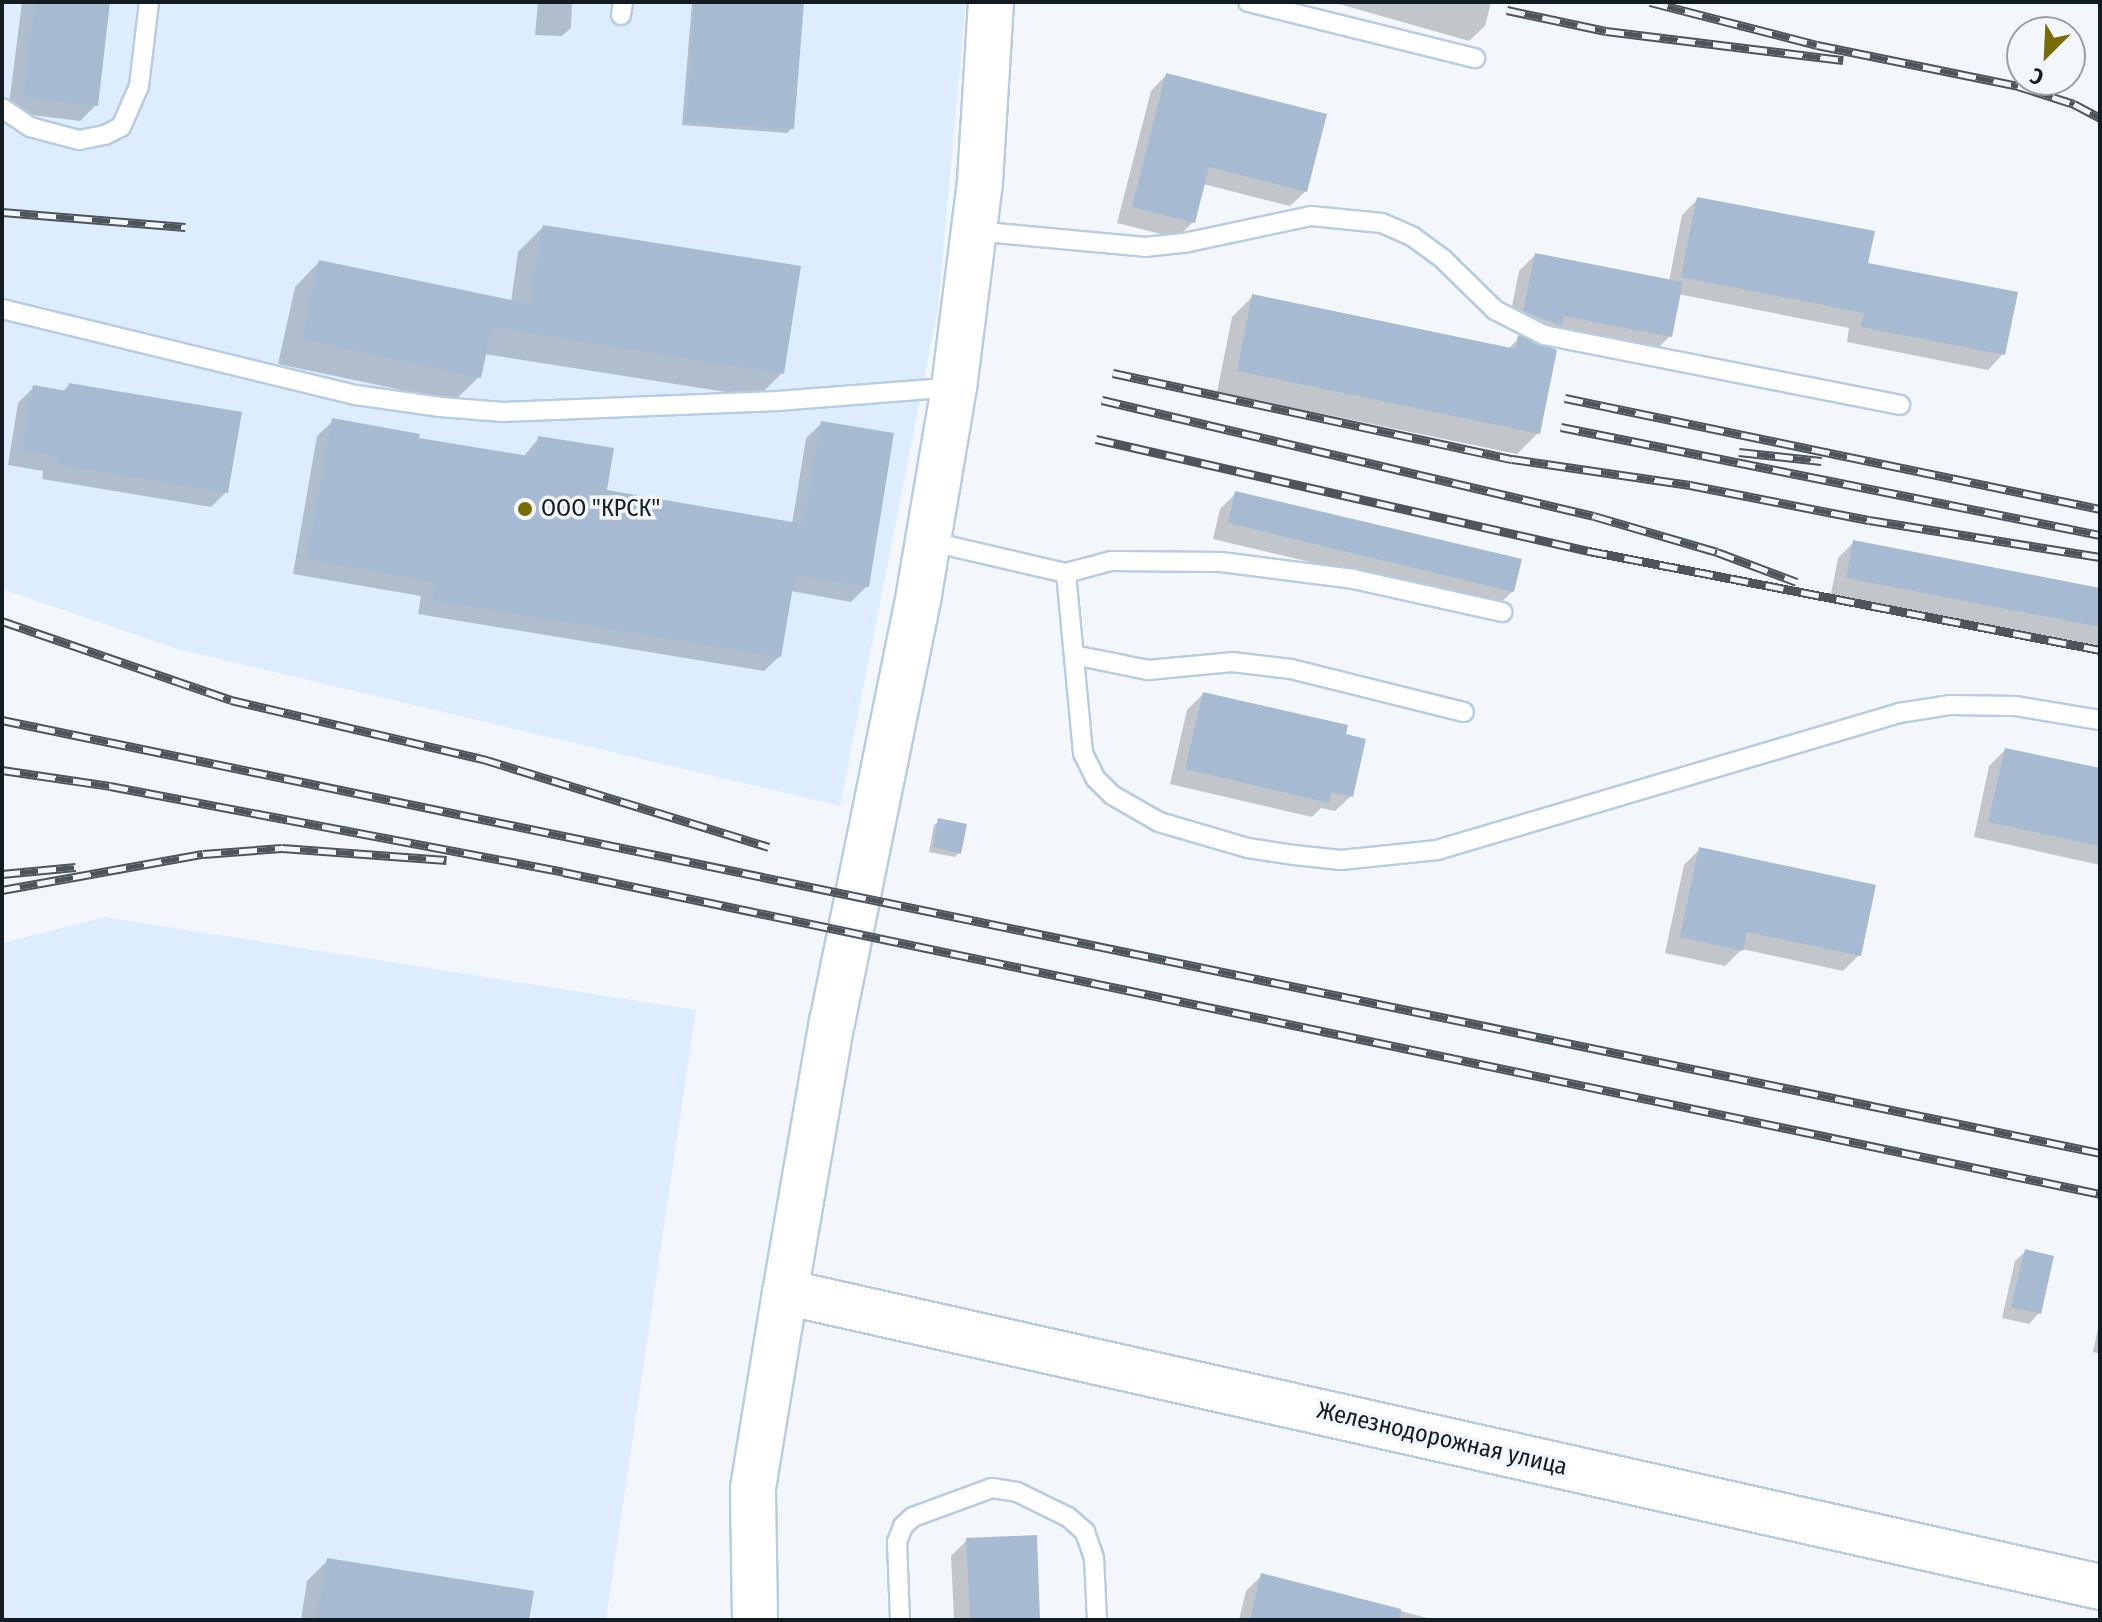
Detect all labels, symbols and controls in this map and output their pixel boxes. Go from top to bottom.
north arrow [2006,16,2086,96]
text: С [2026,62,2048,91]
place label: ООО "КРСК" [541,495,660,523]
marker: ООО "КРСК" [516,500,534,518]
street label: Железнодорожная улица [1314,1396,1570,1482]

